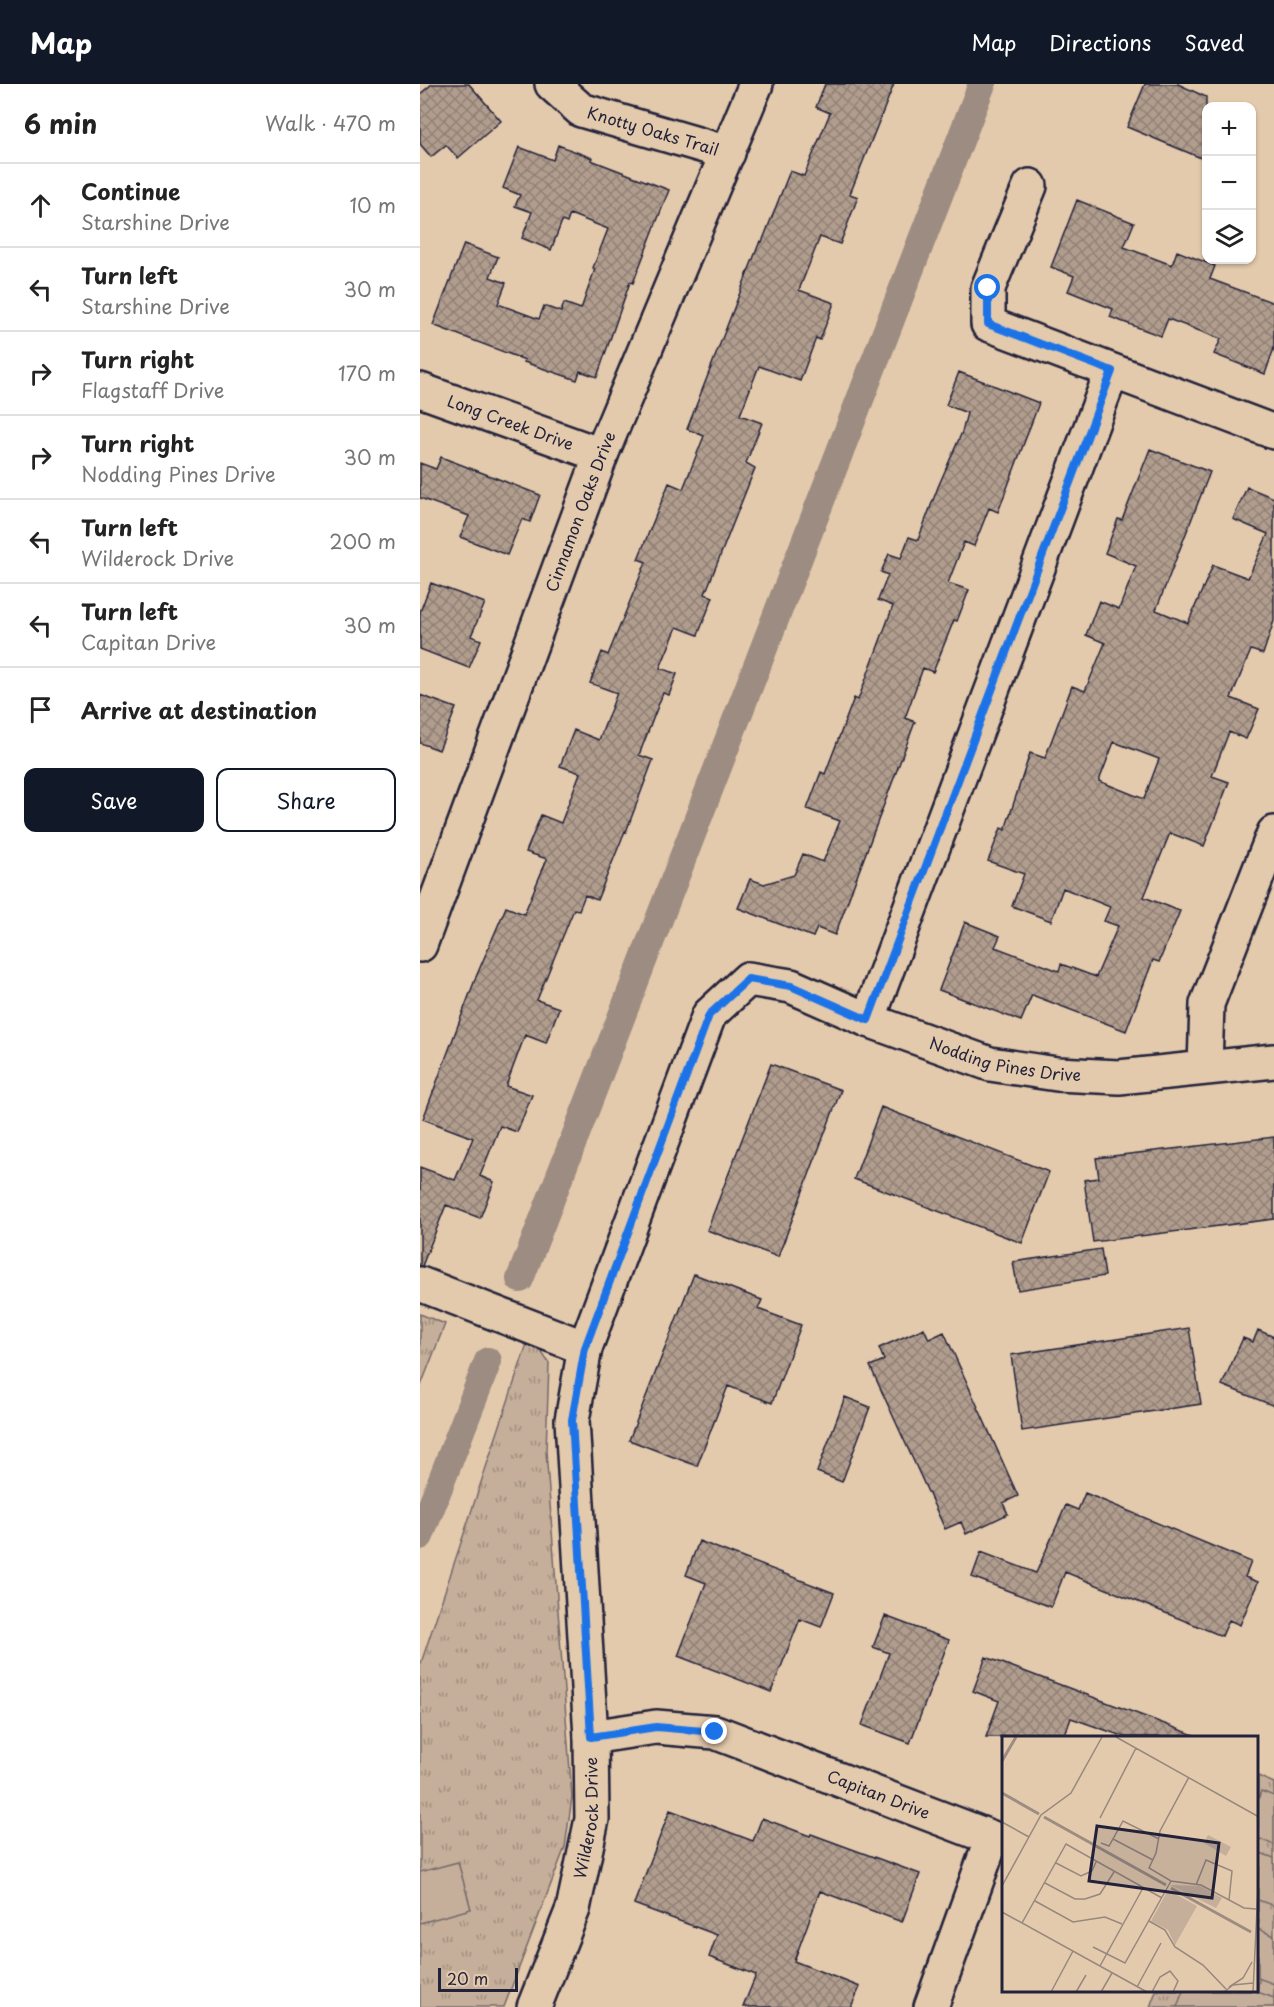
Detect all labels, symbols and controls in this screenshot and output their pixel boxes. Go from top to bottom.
text: Map [30,21,92,64]
text: Map [971,26,1016,58]
text: Directions [1049,26,1151,58]
text: Saved [1184,26,1244,58]
street label: Knotty Oaks Trail [585,99,722,161]
map controls [1202,102,1256,264]
button: + [1202,102,1256,156]
text: 6 min [24,104,97,143]
text: Walk · 470 m [265,108,396,138]
button: − [1202,156,1256,210]
text: Continue [81,174,180,207]
icon: ahead [24,189,57,222]
text: 10 m [349,190,396,220]
text: Starshine Drive [81,207,230,237]
button: layers [1202,210,1256,264]
text: Turn left [81,258,178,291]
icon: left [24,273,57,306]
text: 30 m [343,274,396,304]
route start [974,274,1000,300]
text: Starshine Drive [81,291,230,321]
text: Turn right [81,342,194,375]
icon: right [24,357,57,390]
text: 170 m [338,358,396,388]
text: Flagstaff Drive [81,375,224,405]
street label: Long Creek Drive [444,388,577,455]
text: Turn right [81,426,194,459]
street label: Cinnamon Oaks Drive [538,427,621,595]
icon: right [24,441,57,474]
text: 30 m [343,442,396,472]
text: Nodding Pines Drive [81,459,276,489]
text: Turn left [81,510,178,543]
icon: left [24,525,57,558]
text: 200 m [329,526,396,556]
text: Wilderock Drive [81,543,234,573]
text: Turn left [81,594,178,627]
icon: left [24,609,57,642]
text: 30 m [343,610,396,640]
text: Capitan Drive [81,627,216,657]
icon: arrive [24,693,57,726]
text: Arrive at destination [81,693,317,726]
button: Save [24,768,204,832]
button: Share [216,768,396,832]
street label: Nodding Pines Drive [926,1030,1082,1086]
route end [701,1718,727,1744]
inset map [1002,1736,1259,1992]
street label: Wilderock Drive [567,1757,603,1881]
street label: Capitan Drive [824,1763,934,1824]
scale bar [438,1965,518,1992]
text: 20 m [447,1966,488,1990]

